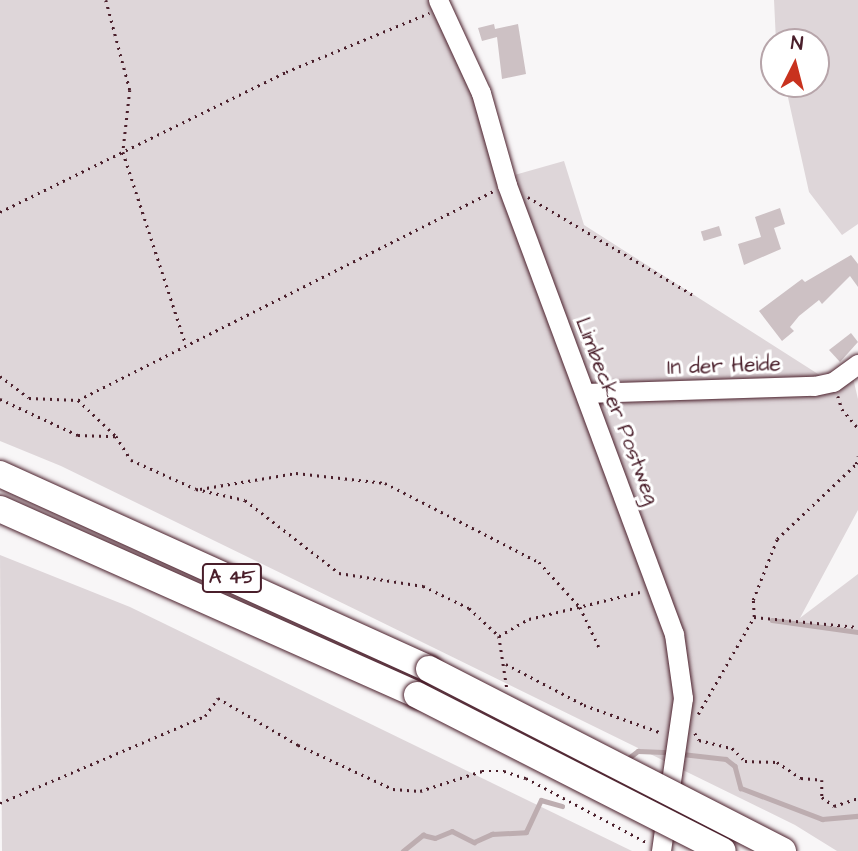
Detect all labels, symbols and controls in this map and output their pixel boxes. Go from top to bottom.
north arrow [760,28,830,98]
text: N [790,30,804,58]
street label: Limbecker Postweg [570,314,664,508]
street label: In der Heide [667,351,781,381]
road number: A 45 [201,562,264,594]

